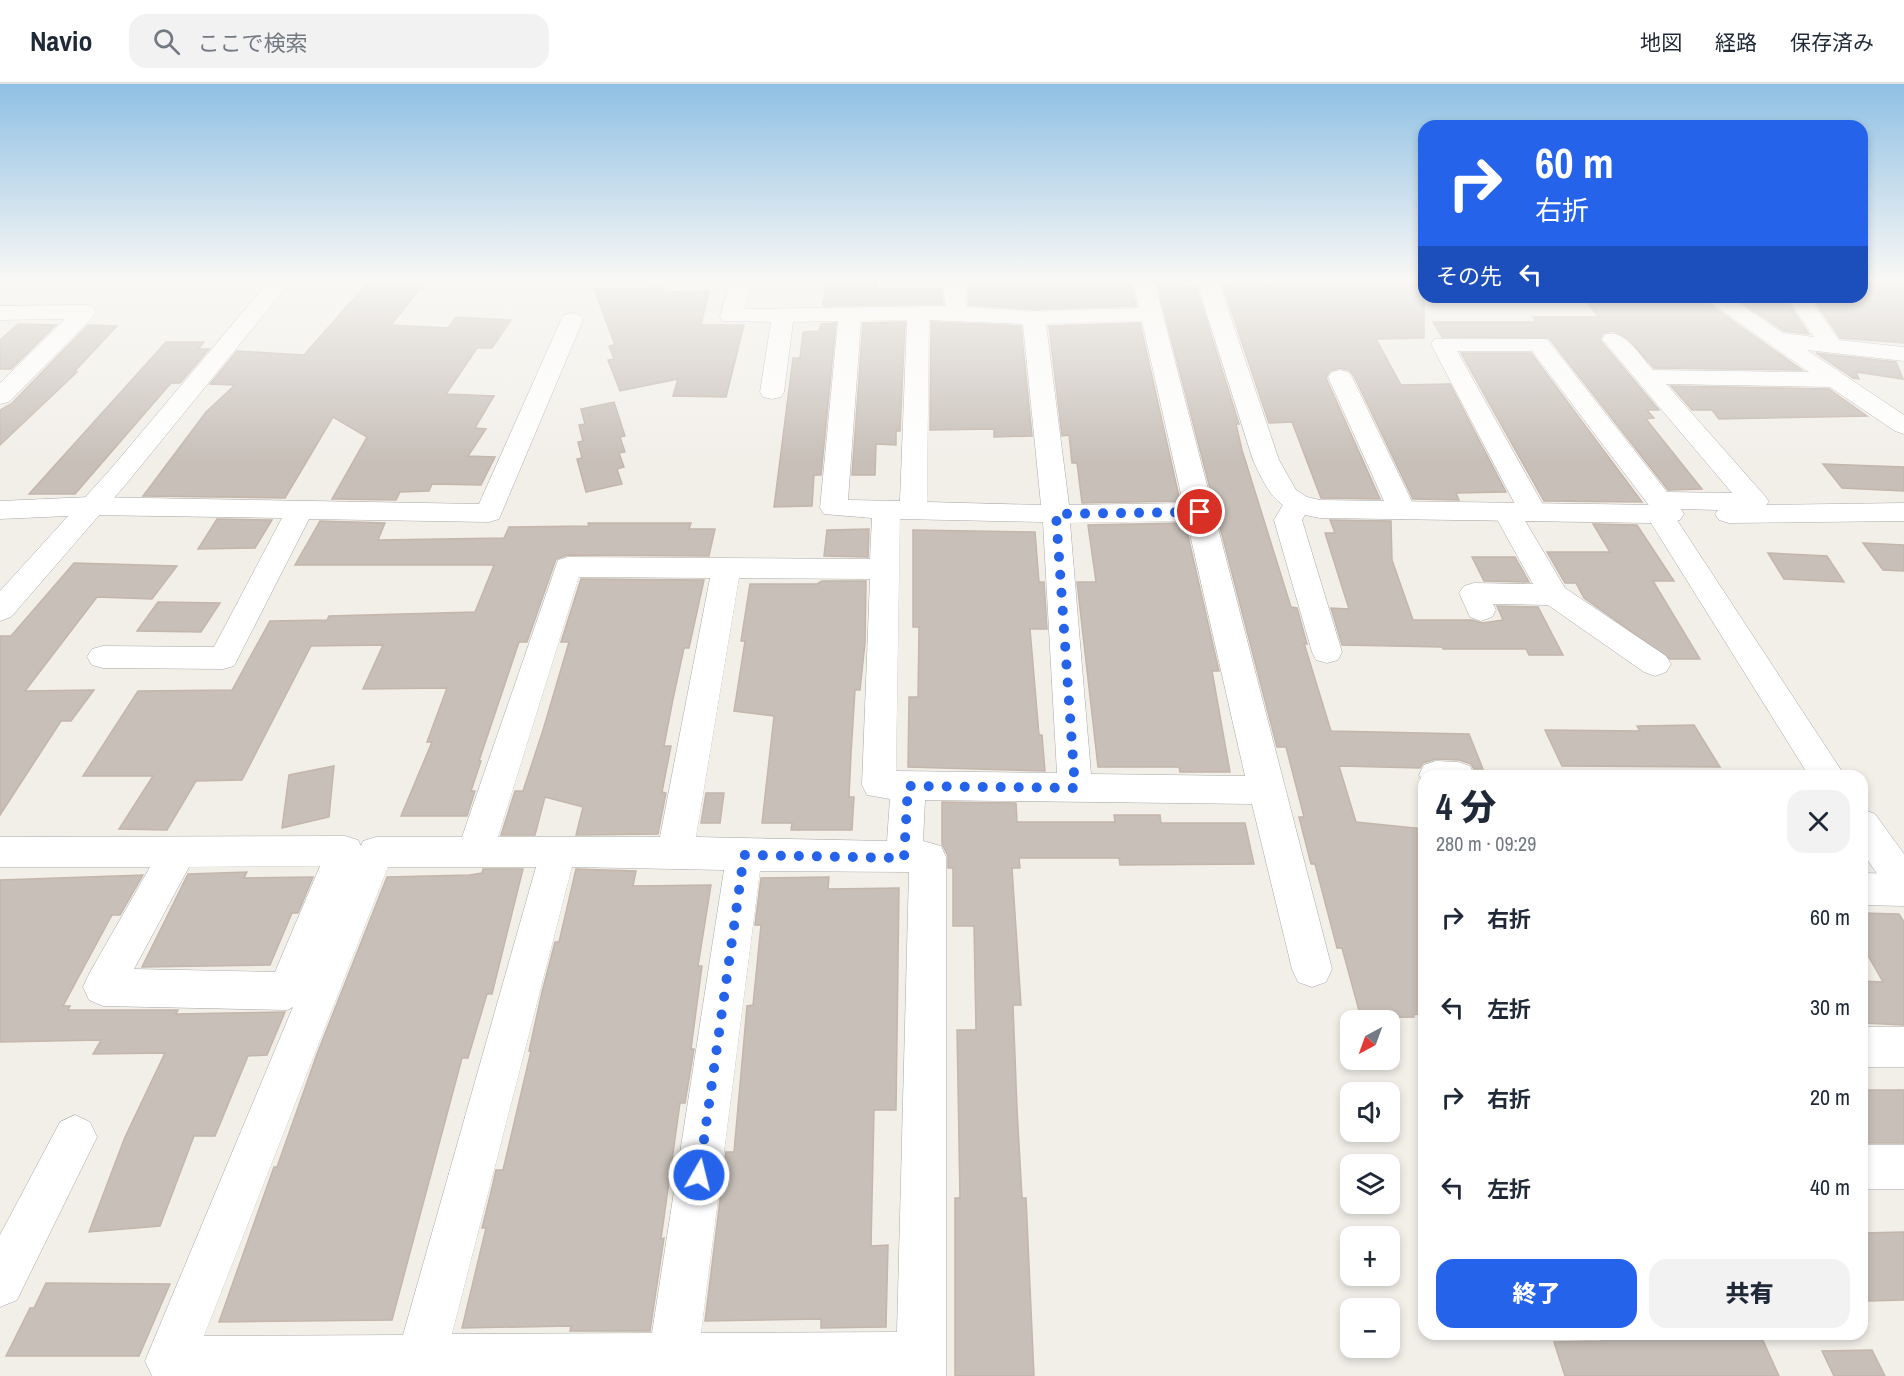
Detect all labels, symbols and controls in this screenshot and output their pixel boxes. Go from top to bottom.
search box [129,14,549,68]
text: Navio [30,22,93,60]
icon: search [150,25,183,58]
text: ここで検索 [198,28,308,58]
text: 地図 [1640,28,1682,57]
text: 経路 [1715,28,1757,57]
text: 保存済み [1790,28,1874,57]
text: 60 m [1535,135,1614,191]
icon: right [1436,144,1514,222]
text: 右折 [1535,192,1589,228]
icon: left [1514,258,1547,291]
text: その先 [1436,261,1502,291]
pin [1174,486,1225,537]
icon: arrive [1183,495,1216,528]
text: 4 分 [1436,783,1497,831]
button: close [1787,790,1850,853]
text: 280 m · 09:29 [1436,830,1536,857]
icon: right [1436,901,1469,934]
text: 60 m [1810,902,1850,932]
text: 右折 [1487,904,1531,934]
icon: left [1436,991,1469,1024]
text: 30 m [1810,992,1850,1022]
text: 左折 [1487,994,1531,1024]
north arrow [1340,1010,1400,1070]
map controls [1340,1010,1400,1358]
icon: right [1436,1081,1469,1114]
button: sound [1340,1082,1400,1142]
text: 20 m [1810,1082,1850,1112]
text: 右折 [1487,1084,1531,1114]
position arrow [667,1143,731,1207]
button: layers [1340,1154,1400,1214]
icon: left [1436,1171,1469,1204]
text: 40 m [1810,1172,1850,1202]
text: 左折 [1487,1174,1531,1204]
button: + [1340,1226,1400,1286]
button: 終了 [1436,1259,1637,1328]
button: 共有 [1649,1259,1850,1328]
button: − [1340,1298,1400,1358]

